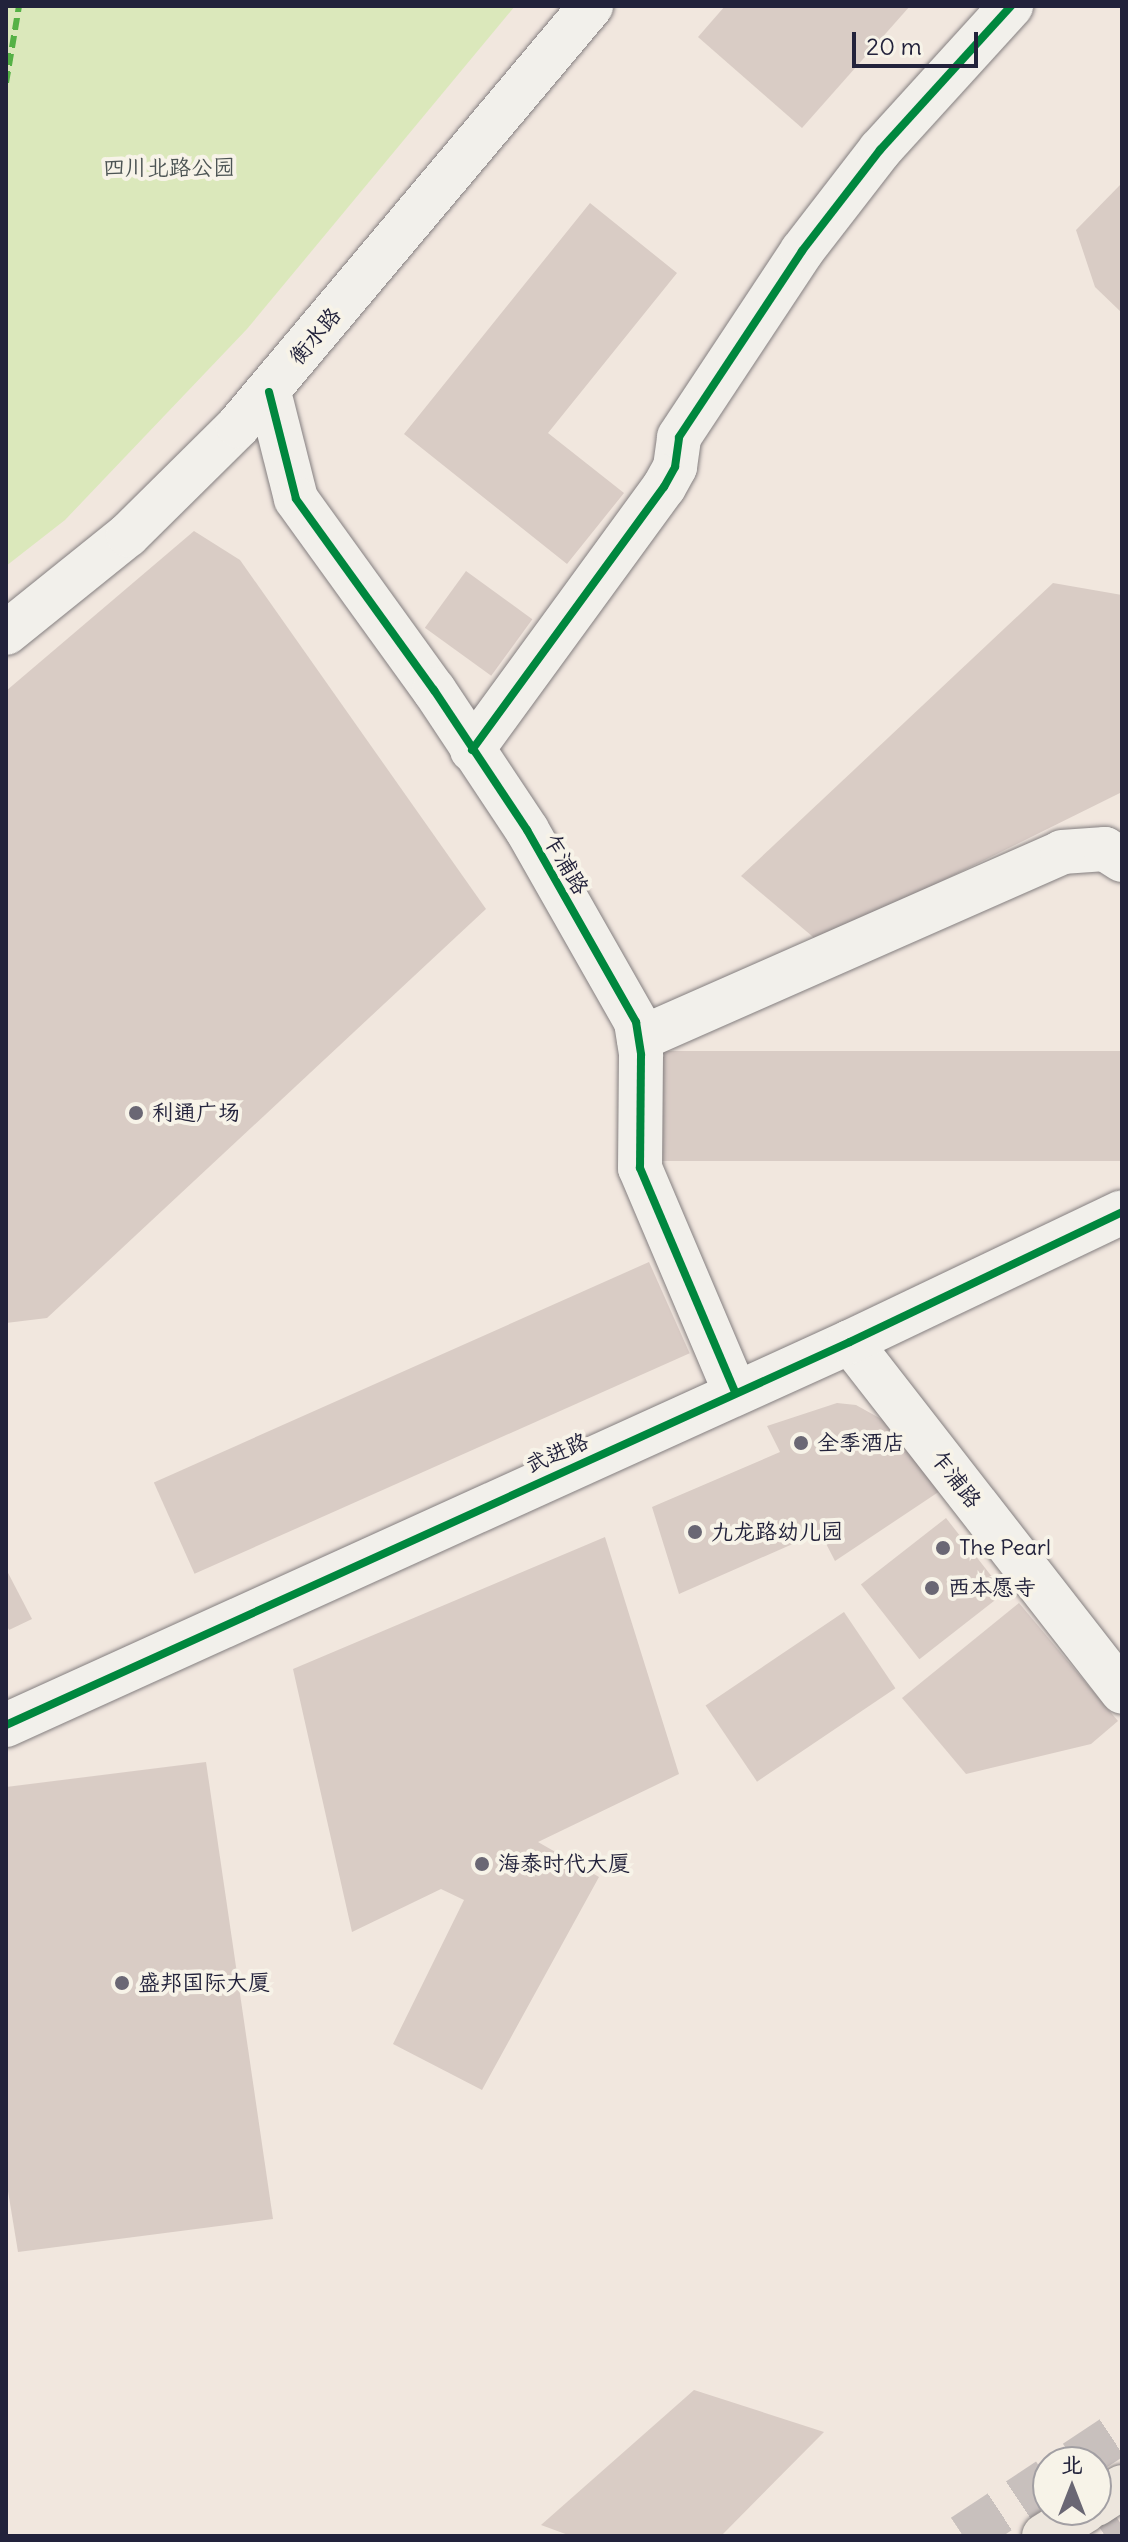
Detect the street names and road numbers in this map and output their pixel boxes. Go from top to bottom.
street label: 衡水路 [284,302,346,370]
street label: 乍浦路 [538,829,594,899]
street label: 武进路 [521,1428,593,1478]
street label: 乍浦路 [925,1445,987,1513]

